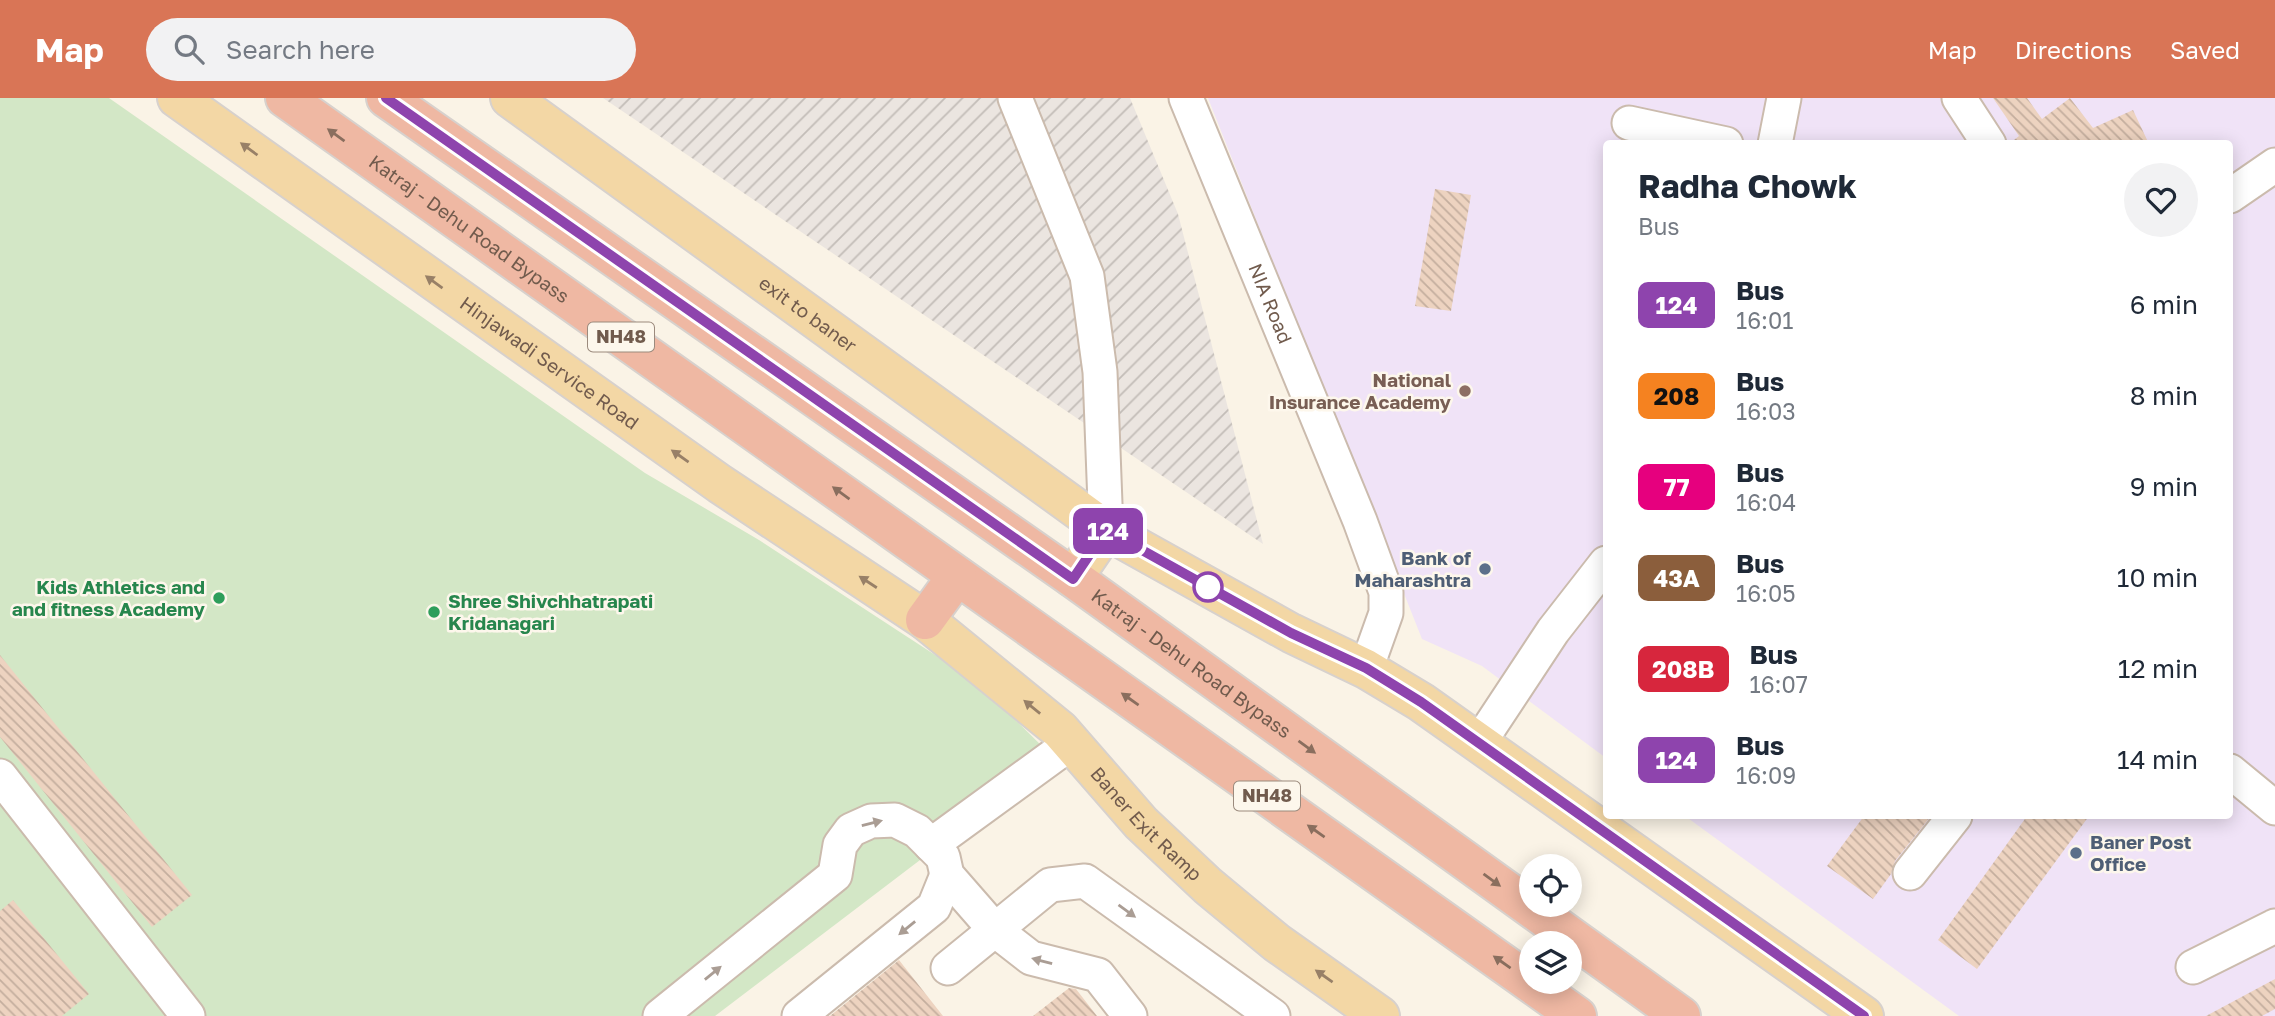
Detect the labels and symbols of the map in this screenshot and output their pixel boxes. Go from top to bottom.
one-way arrow [327,128,345,142]
one-way arrow [240,142,258,156]
street label: Katraj - Dehu Road Bypass [365,150,574,307]
street label: NIA Road [1244,260,1298,347]
street label: exit to baner [755,271,862,357]
one-way arrow [425,275,443,289]
street label: Hinjawadi Service Road [456,291,644,434]
road number: NH48 [588,323,654,352]
place label: National Insurance Academy [1269,368,1452,413]
marker: National Insurance Academy [1457,383,1473,399]
one-way arrow [671,449,689,463]
one-way arrow [832,487,850,501]
line badge: 124 [1068,508,1148,554]
place label: Bank of Maharashtra [1355,546,1471,591]
marker: Bank of Maharashtra [1477,561,1493,577]
unlabelled marker [1193,572,1223,602]
place label: Kids Athletics and and fitness Academy [12,575,206,620]
one-way arrow [859,576,878,589]
street label: Katraj - Dehu Road Bypass [1087,583,1296,742]
place label: Shree Shivchhatrapati Kridanagari [448,589,653,634]
marker: Kids Athletics and and fitness Academy [211,590,227,606]
marker: Shree Shivchhatrapati Kridanagari [426,604,442,620]
one-way arrow [1121,692,1140,706]
one-way arrow [1023,700,1041,715]
one-way arrow [1298,740,1316,754]
street label: Baner Exit Ramp [1086,762,1207,885]
road number: NH48 [1234,782,1300,810]
one-way arrow [861,817,883,828]
one-way arrow [1307,824,1325,838]
place label: Baner Post Office [2090,830,2192,875]
marker: Baner Post Office [2068,845,2084,861]
one-way arrow [1483,873,1501,887]
one-way arrow [1118,904,1136,918]
one-way arrow [899,921,917,936]
one-way arrow [1031,955,1053,966]
one-way arrow [1493,955,1511,969]
one-way arrow [704,967,722,981]
one-way arrow [1315,970,1333,984]

